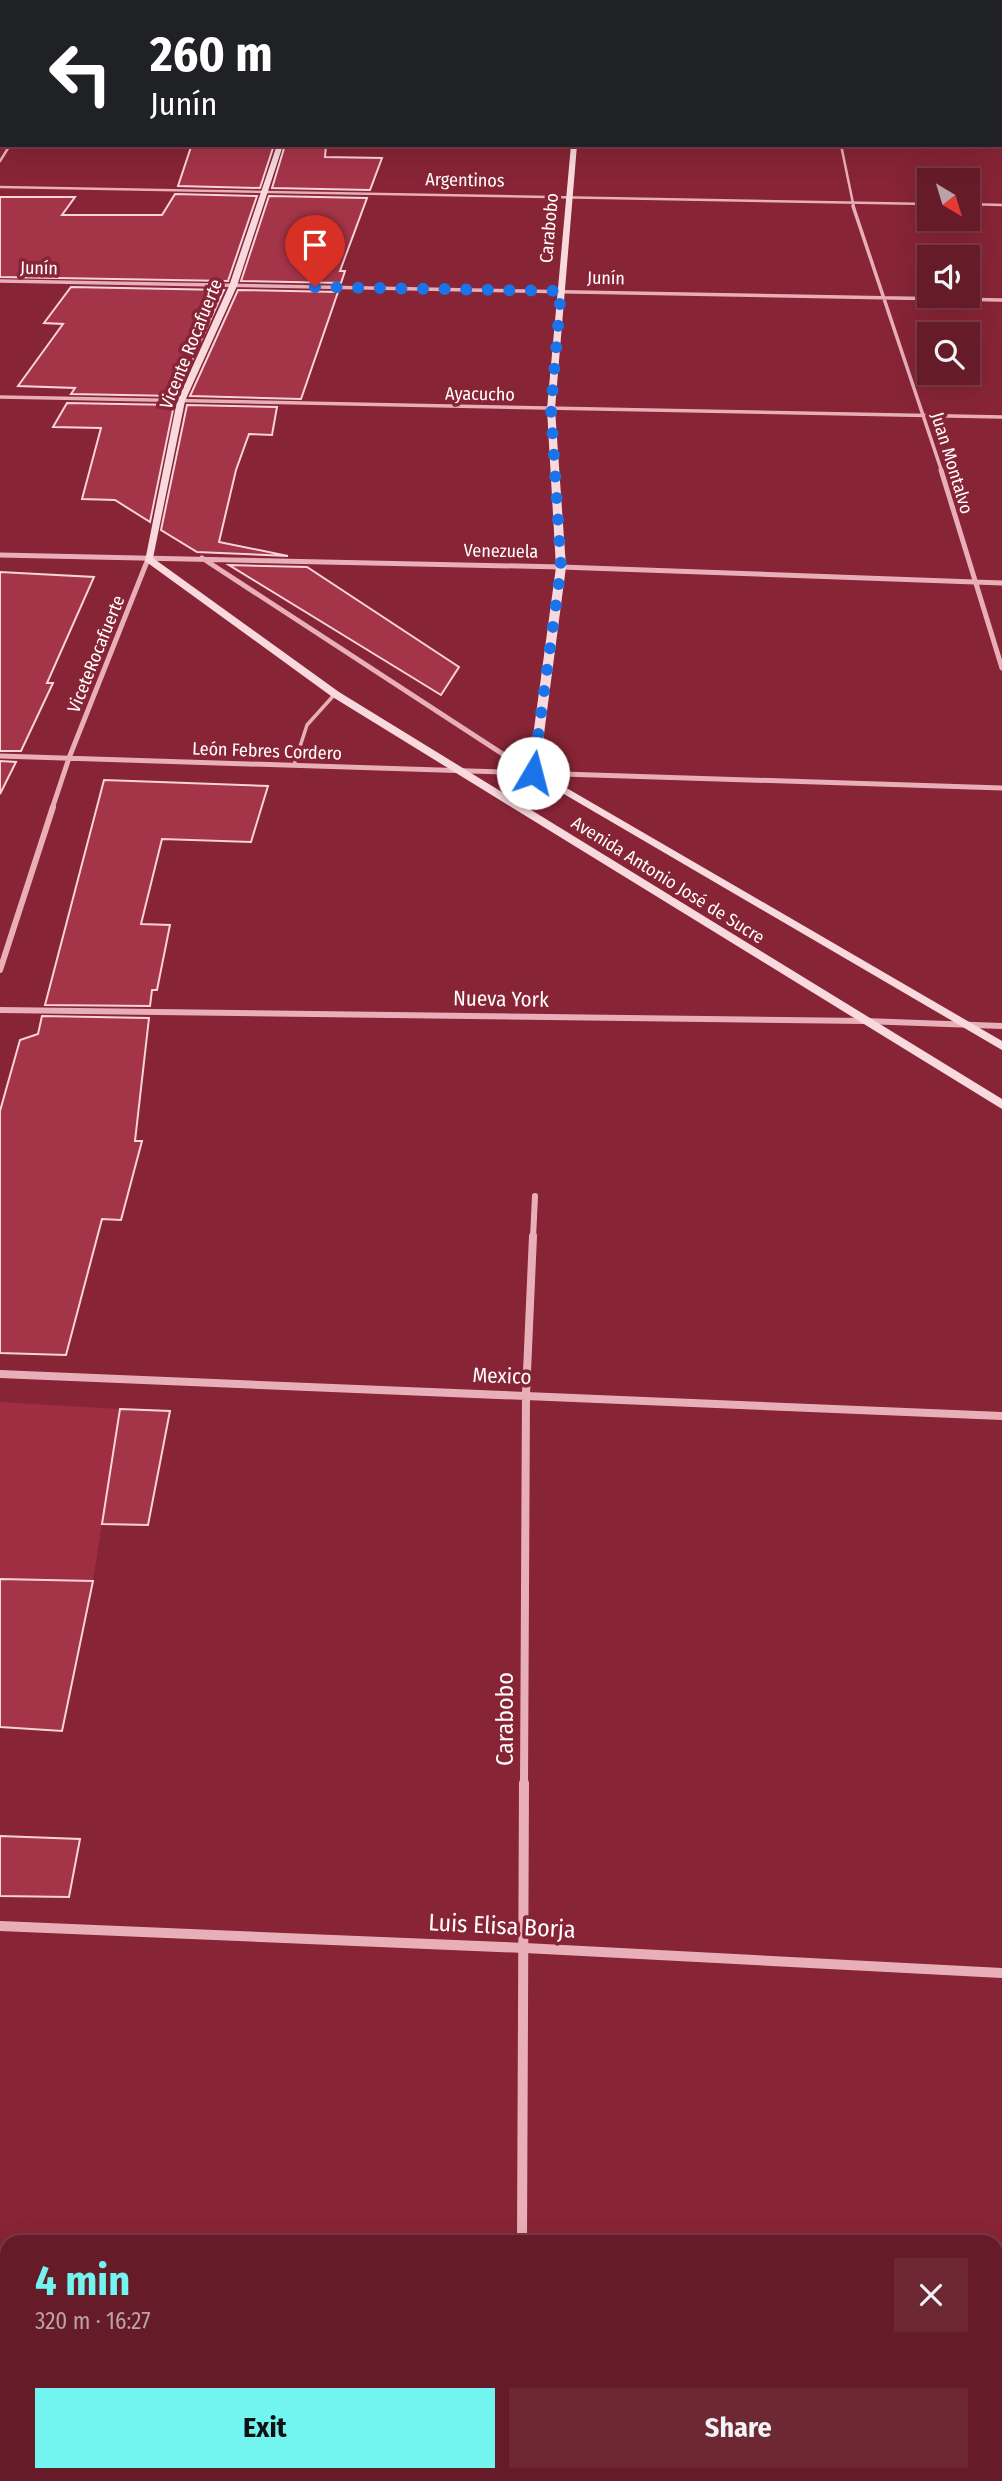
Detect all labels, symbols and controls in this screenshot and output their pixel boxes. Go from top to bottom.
text: 260 m [150,25,273,84]
icon: left [35,28,126,119]
text: Junín [150,85,217,123]
street label: Argentinos [425,168,505,192]
north arrow [917,168,980,231]
map controls [917,168,980,385]
street label: Carabobo [535,192,563,264]
pin [285,215,345,287]
icon: arrive [296,226,334,264]
button: sound [917,245,980,308]
street label: Junín [20,257,58,279]
street label: Junín [587,267,625,289]
street label: Vicente Rocafuerte [155,276,227,412]
button: search [917,322,980,385]
street label: Ayacucho [445,382,515,406]
street label: Juan Montalvo [926,410,978,516]
street label: Venezuela [464,539,539,563]
street label: ViceteRocafuerte [62,592,130,716]
position arrow [496,736,570,810]
street label: León Febres Cordero [192,737,342,765]
street label: Avenida Antonio José de Sucre [567,811,769,949]
street label: Nueva York [453,985,549,1013]
street label: Mexico [472,1362,532,1390]
street label: Carabobo [491,1672,519,1766]
street label: Luis Elisa Borja [428,1908,576,1944]
text: 4 min [35,2256,130,2306]
button: close [894,2258,968,2332]
text: 320 m · 16:27 [35,2307,151,2335]
button: Exit [35,2388,495,2468]
button: Share [509,2388,968,2468]

